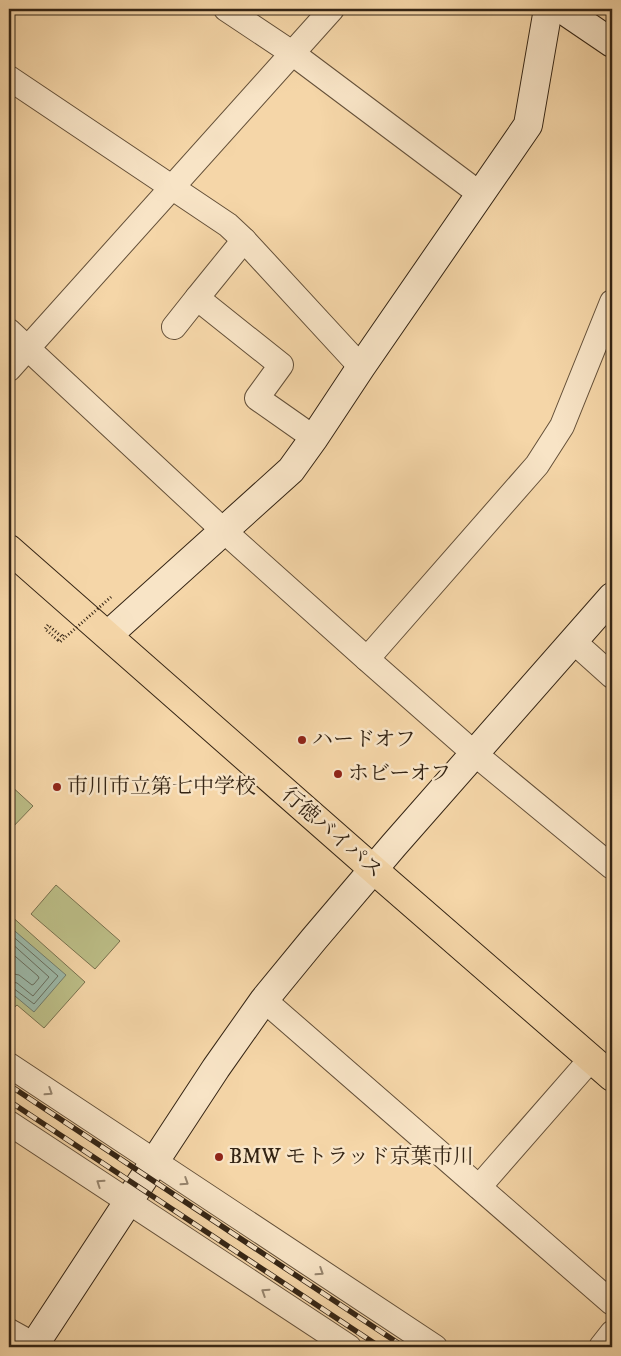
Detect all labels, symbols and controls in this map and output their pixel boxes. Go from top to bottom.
place label: ハードオフ [312,727,416,753]
marker: ハードオフ [296,734,308,746]
place label: ホビーオフ [348,761,451,787]
marker: ホビーオフ [332,768,344,780]
place label: 市川市立第七中学校 [67,774,256,800]
marker: 市川市立第七中学校 [51,781,63,793]
street label: 行徳バイパス [276,782,388,884]
one-way arrow [44,1086,53,1095]
place label: BMW モトラッド京葉市川 [229,1144,474,1170]
marker: BMW モトラッド京葉市川 [213,1151,225,1163]
one-way arrow [179,1176,188,1185]
one-way arrow [96,1180,106,1189]
one-way arrow [315,1265,324,1275]
one-way arrow [261,1288,270,1298]

